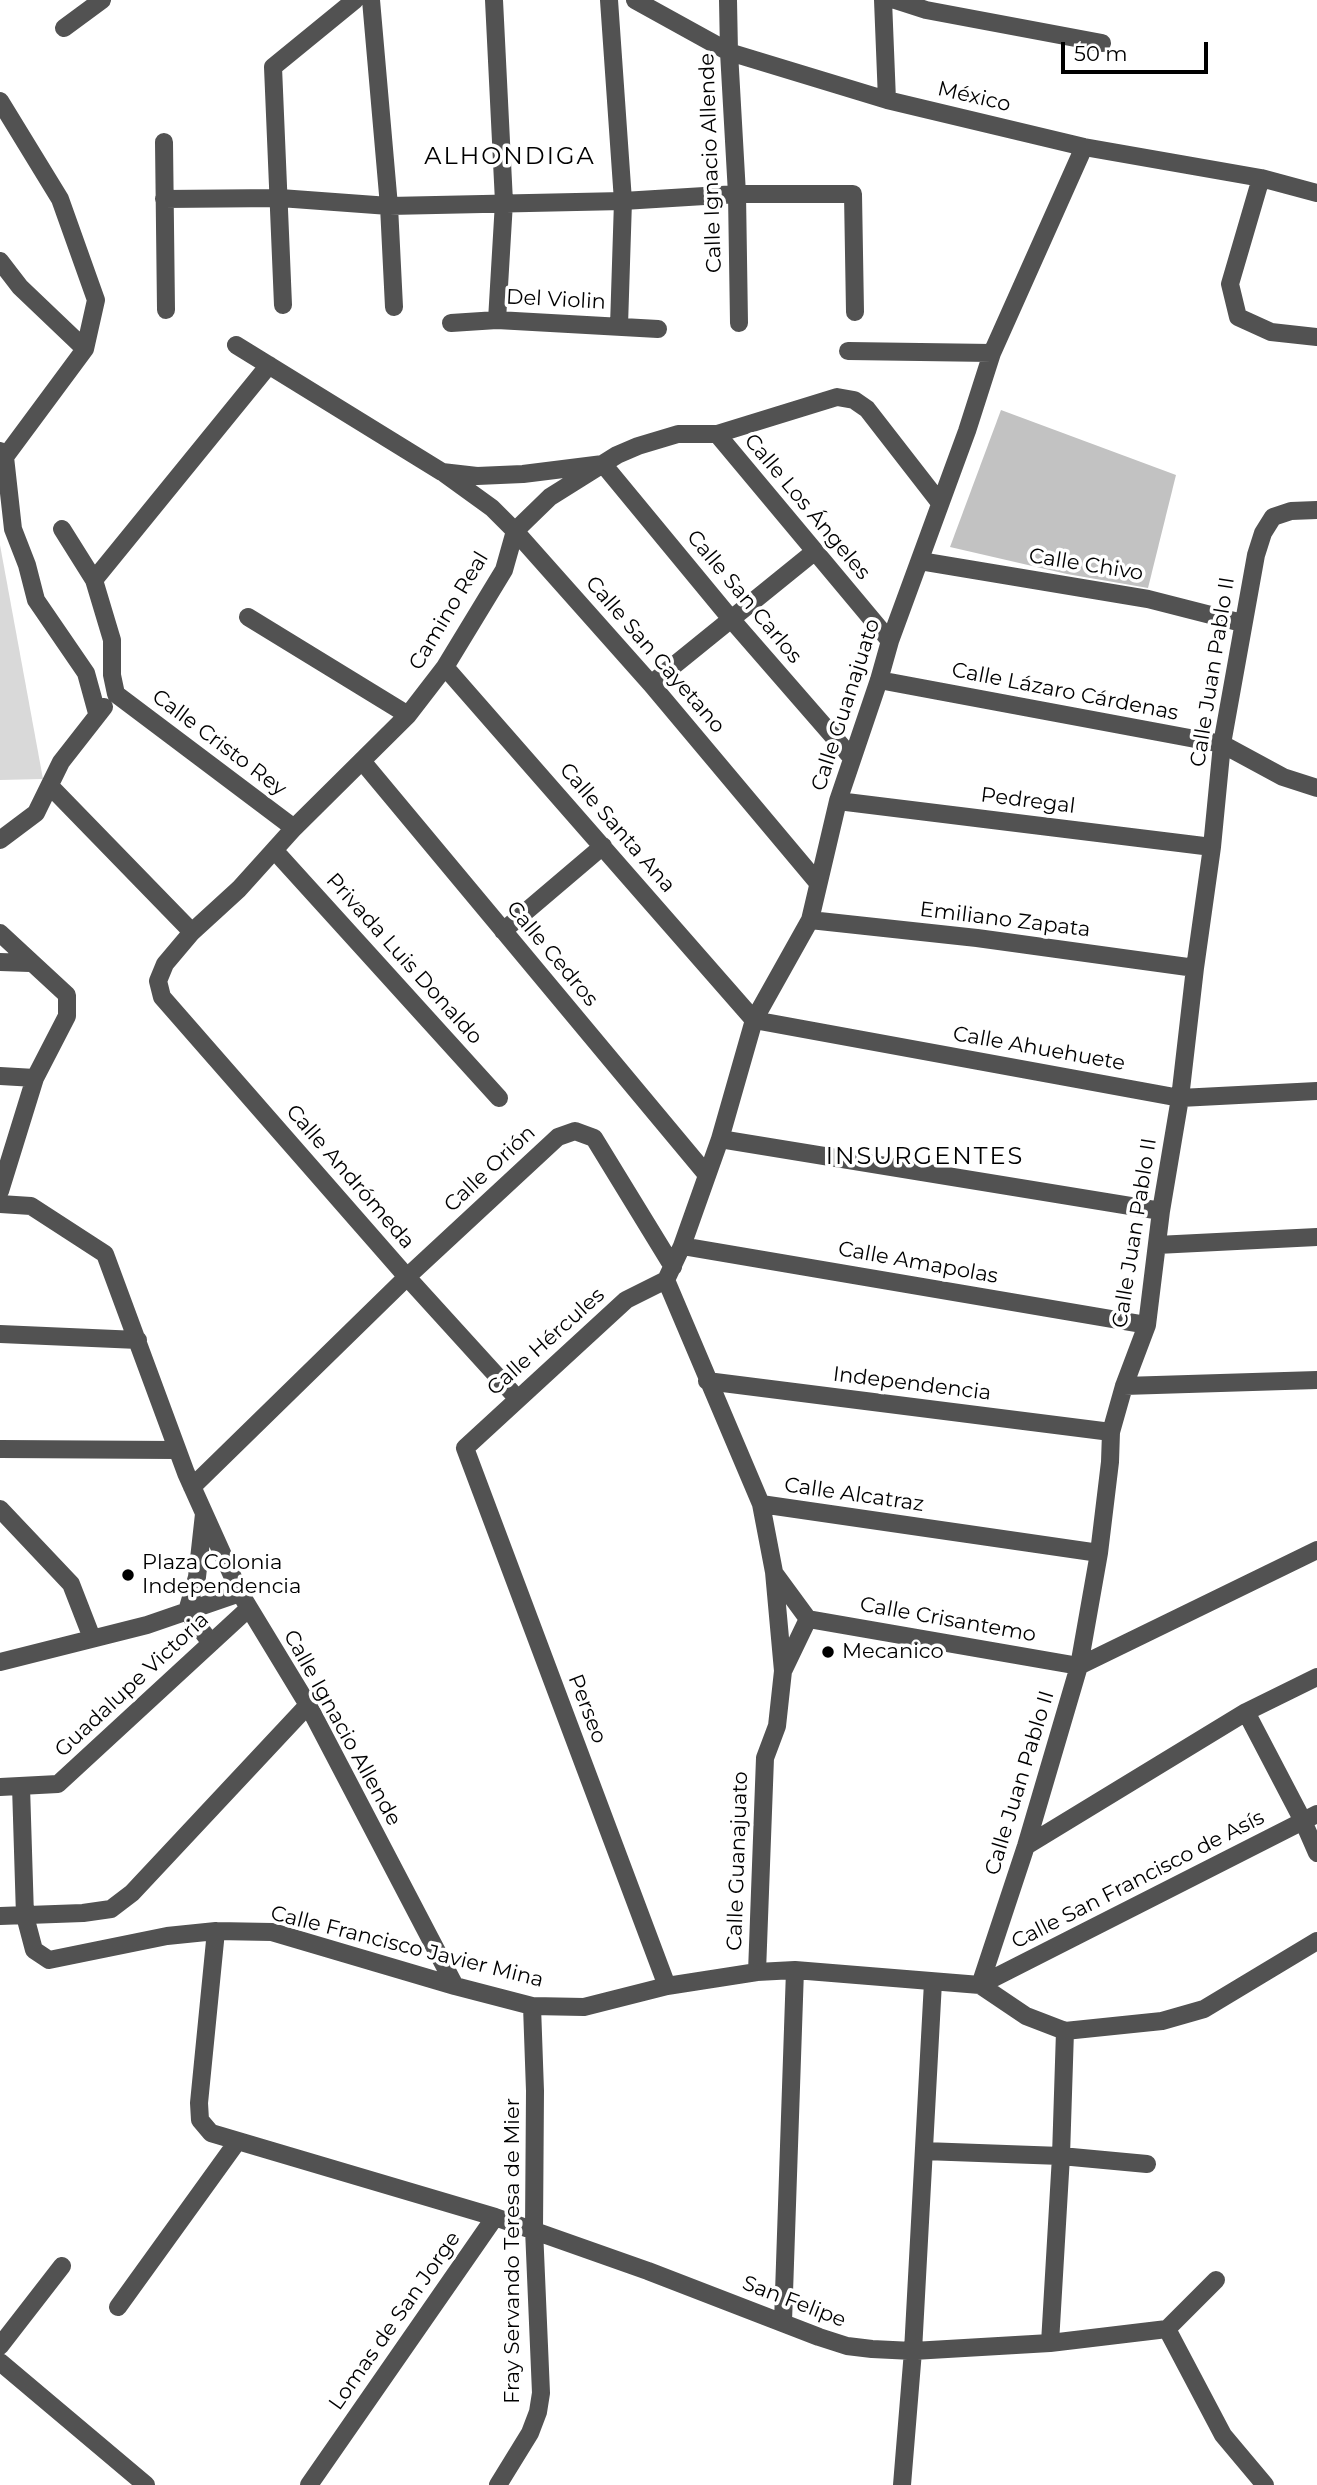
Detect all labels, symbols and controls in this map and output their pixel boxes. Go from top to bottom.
scale bar [1065,28,1212,72]
text: 50 m [1074,41,1128,66]
street label: Calle Ignacio Allende [695,53,727,273]
street label: México [935,76,1013,118]
district label: ALHONDIGA [425,143,595,171]
street label: Del Violin [506,285,606,315]
street label: Calle Los Ángeles [739,429,875,585]
street label: Calle San Carlos [681,525,807,669]
street label: Calle Chivo [1027,544,1145,586]
street label: Camino Real [404,547,494,675]
street label: Calle San Cayetano [580,571,730,739]
street label: Calle Juan Pablo II [1186,575,1240,769]
street label: Calle Guanajuato [806,616,886,794]
street label: Calle Lázaro Cárdenas [950,658,1180,726]
street label: Calle Cristo Rey [147,684,291,802]
street label: Calle Santa Ana [554,758,680,898]
street label: Pedregal [979,783,1077,819]
street label: Privada Luis Donaldo [320,868,488,1050]
street label: Calle Cedros [501,896,603,1012]
street label: Emiliano Zapata [918,897,1092,943]
street label: Calle Ahuehuete [951,1021,1127,1077]
street label: Calle Andrómeda [280,1100,420,1254]
street label: Calle Orión [439,1120,541,1218]
street label: Calle Juan Pablo II [1108,1136,1162,1330]
district label: INSURGENTES [827,1143,1023,1171]
street label: Calle Amapolas [836,1237,1000,1289]
street label: Calle Hércules [482,1283,610,1401]
street label: Independencia [831,1362,993,1406]
street label: Calle Alcatraz [783,1473,925,1517]
place label: Plaza Colonia Independencia [142,1550,301,1600]
marker: Plaza Colonia Independencia [120,1567,136,1583]
street label: Calle Crisantemo [858,1592,1038,1648]
street label: Guadalupe Victoria [50,1607,214,1763]
street label: Calle Ignacio Allende [278,1626,406,1830]
place label: Mecanico [842,1639,944,1665]
marker: Mecanico [820,1644,836,1660]
street label: Perseo [562,1671,612,1747]
street label: Calle Juan Pablo II [980,1688,1060,1878]
street label: Calle Guanajuato [722,1771,754,1951]
street label: Calle San Francisco de Asís [1007,1805,1269,1955]
street label: Calle Francisco Javier Mina [268,1901,546,1993]
street label: Fray Servando Teresa de Mier [500,2098,526,2404]
street label: Lomas de San Jorge [324,2227,466,2415]
street label: San Felipe [739,2271,849,2333]

